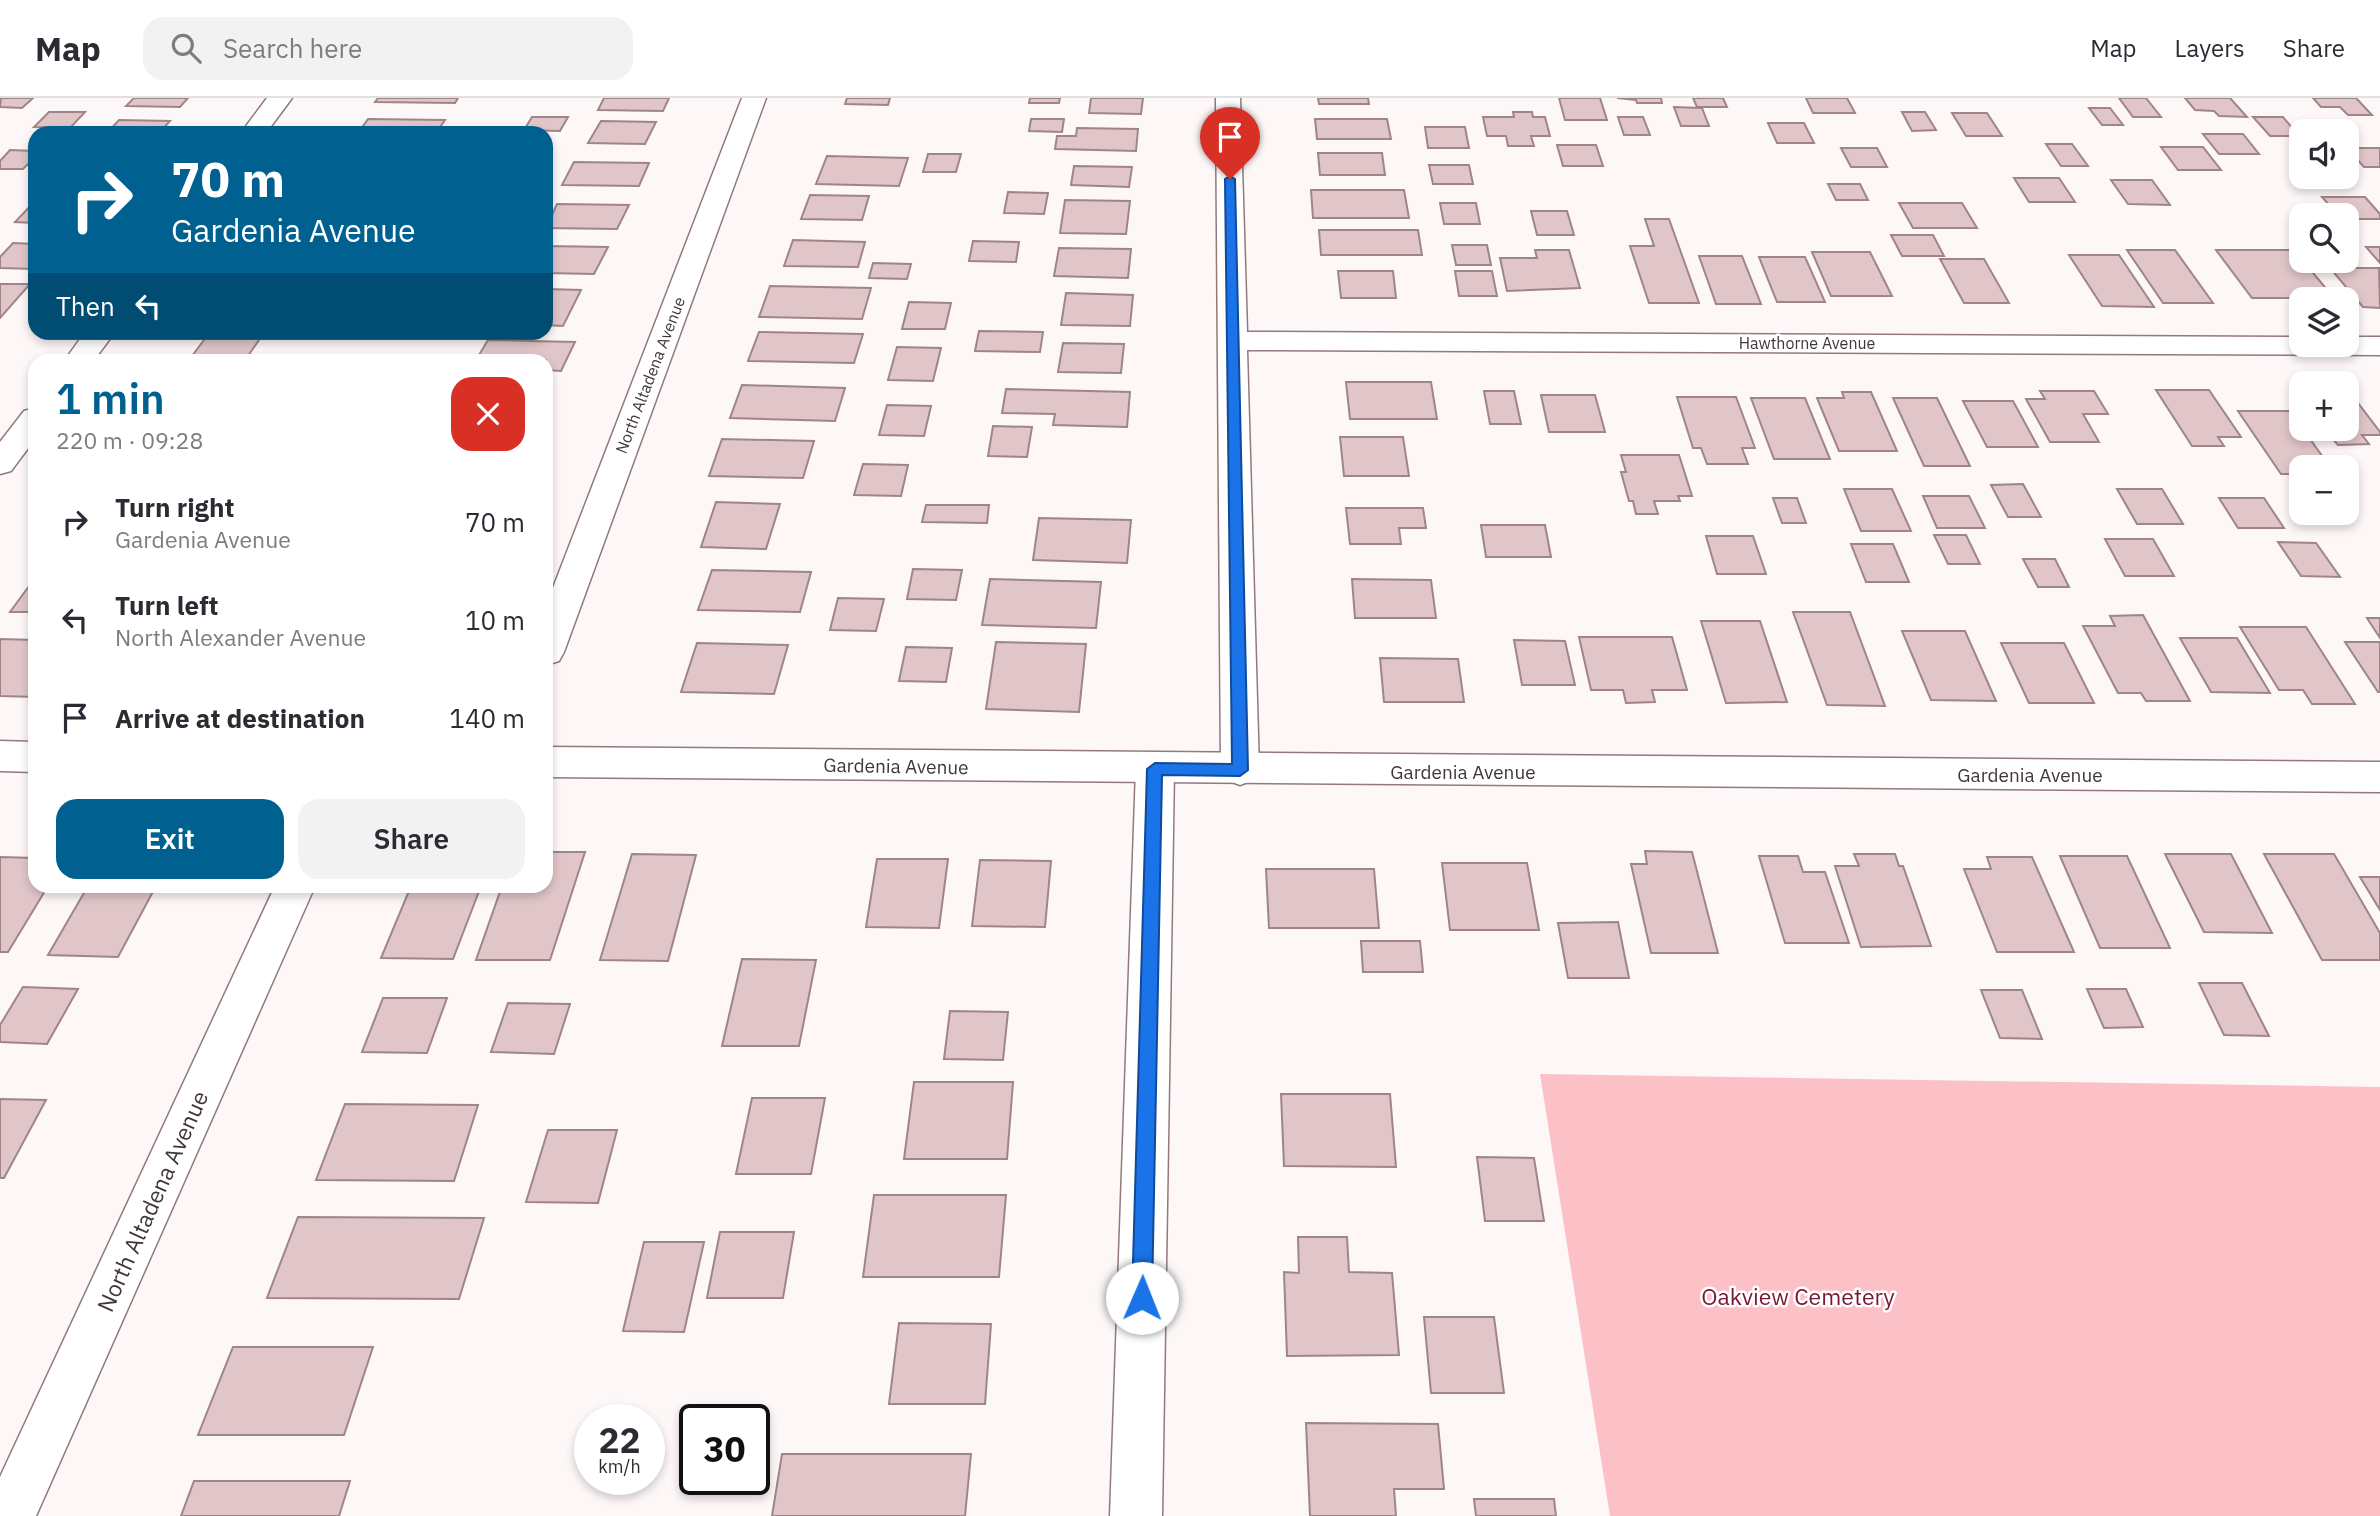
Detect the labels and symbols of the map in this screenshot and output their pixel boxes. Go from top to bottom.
pin [1200,107,1260,179]
street label: North Altadena Avenue [611,294,689,456]
street label: Hawthorne Avenue [1739,333,1876,353]
street label: Gardenia Avenue [823,753,969,779]
street label: Gardenia Avenue [1390,760,1536,784]
street label: Gardenia Avenue [1957,763,2103,787]
street label: North Altadena Avenue [90,1086,214,1316]
position arrow [1105,1261,1179,1335]
park label: Oakview Cemetery [1701,1281,1895,1311]
speed limit sign: 30 [679,1404,770,1495]

